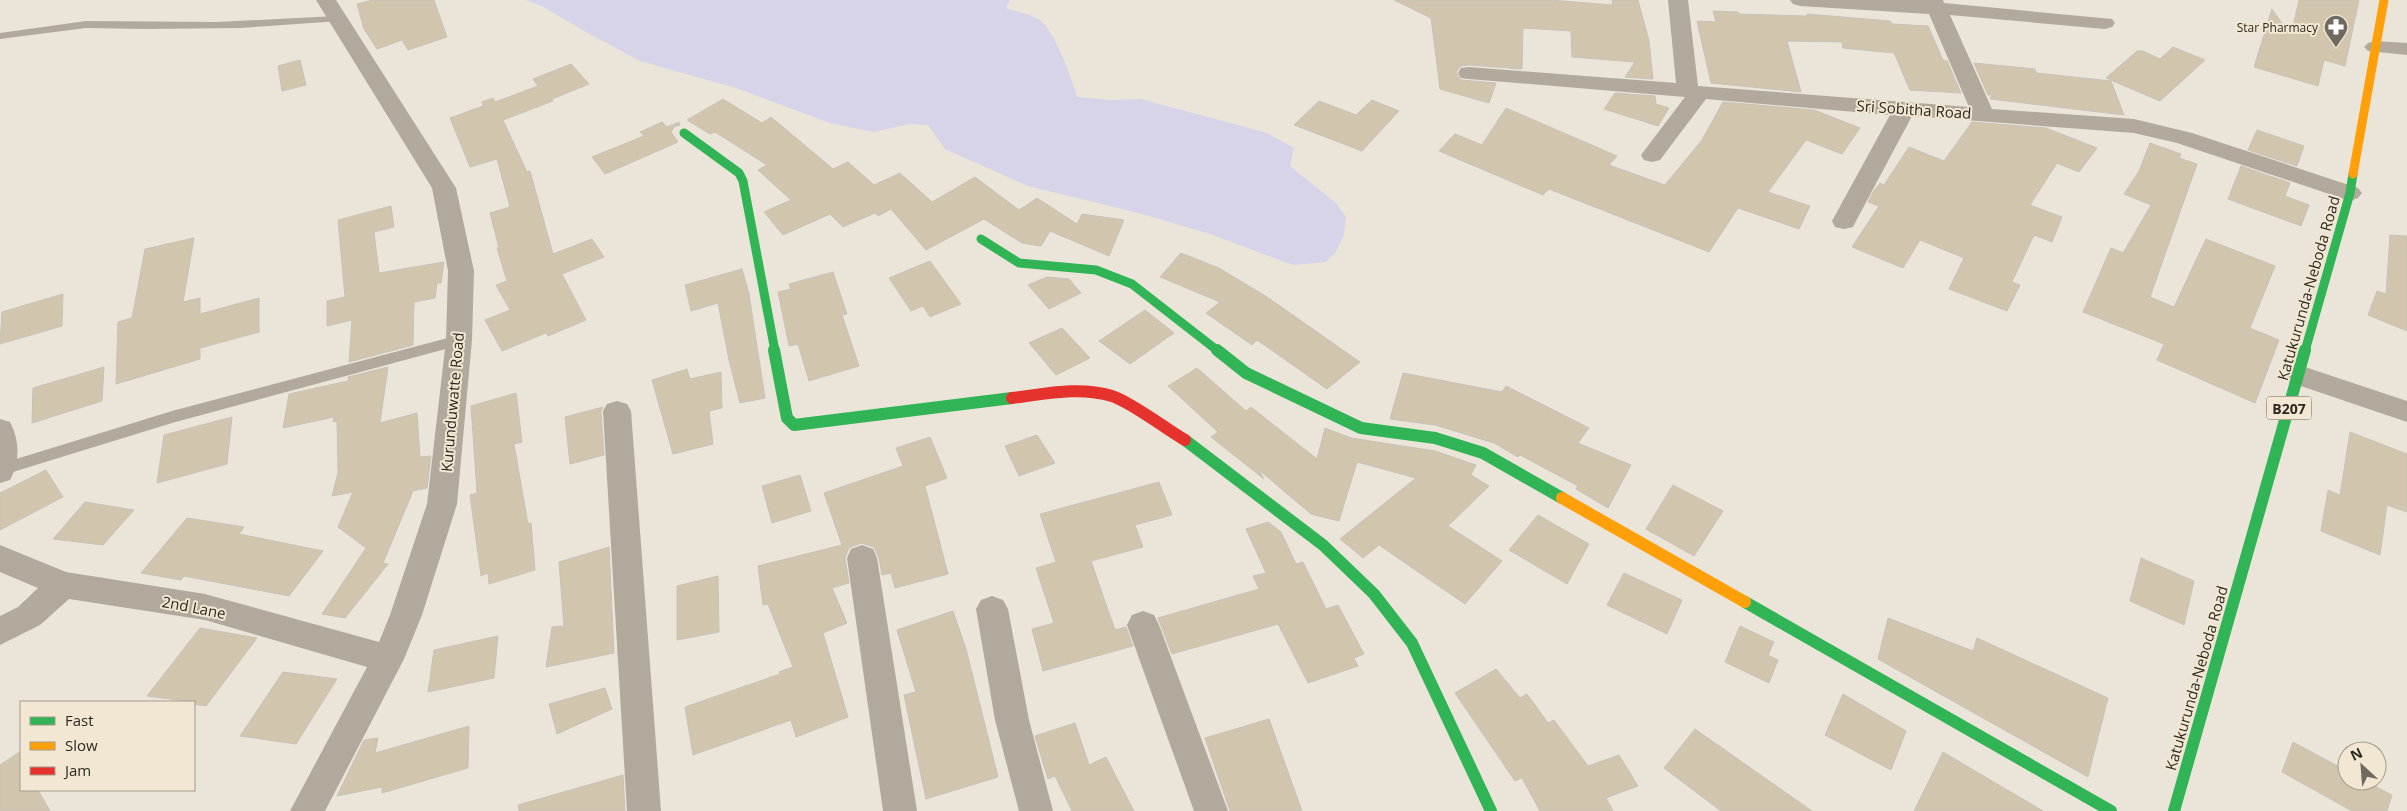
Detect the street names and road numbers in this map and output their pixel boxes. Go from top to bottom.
street label: Sri Sobitha Road [1856,95,1972,123]
street label: Katukurunda-Neboda Road [2272,193,2344,383]
street label: Kurunduwatte Road [436,331,468,473]
road number: B207 [2266,396,2312,419]
street label: Katukurunda-Neboda Road [2160,583,2232,773]
street label: 2nd Lane [160,591,228,623]

